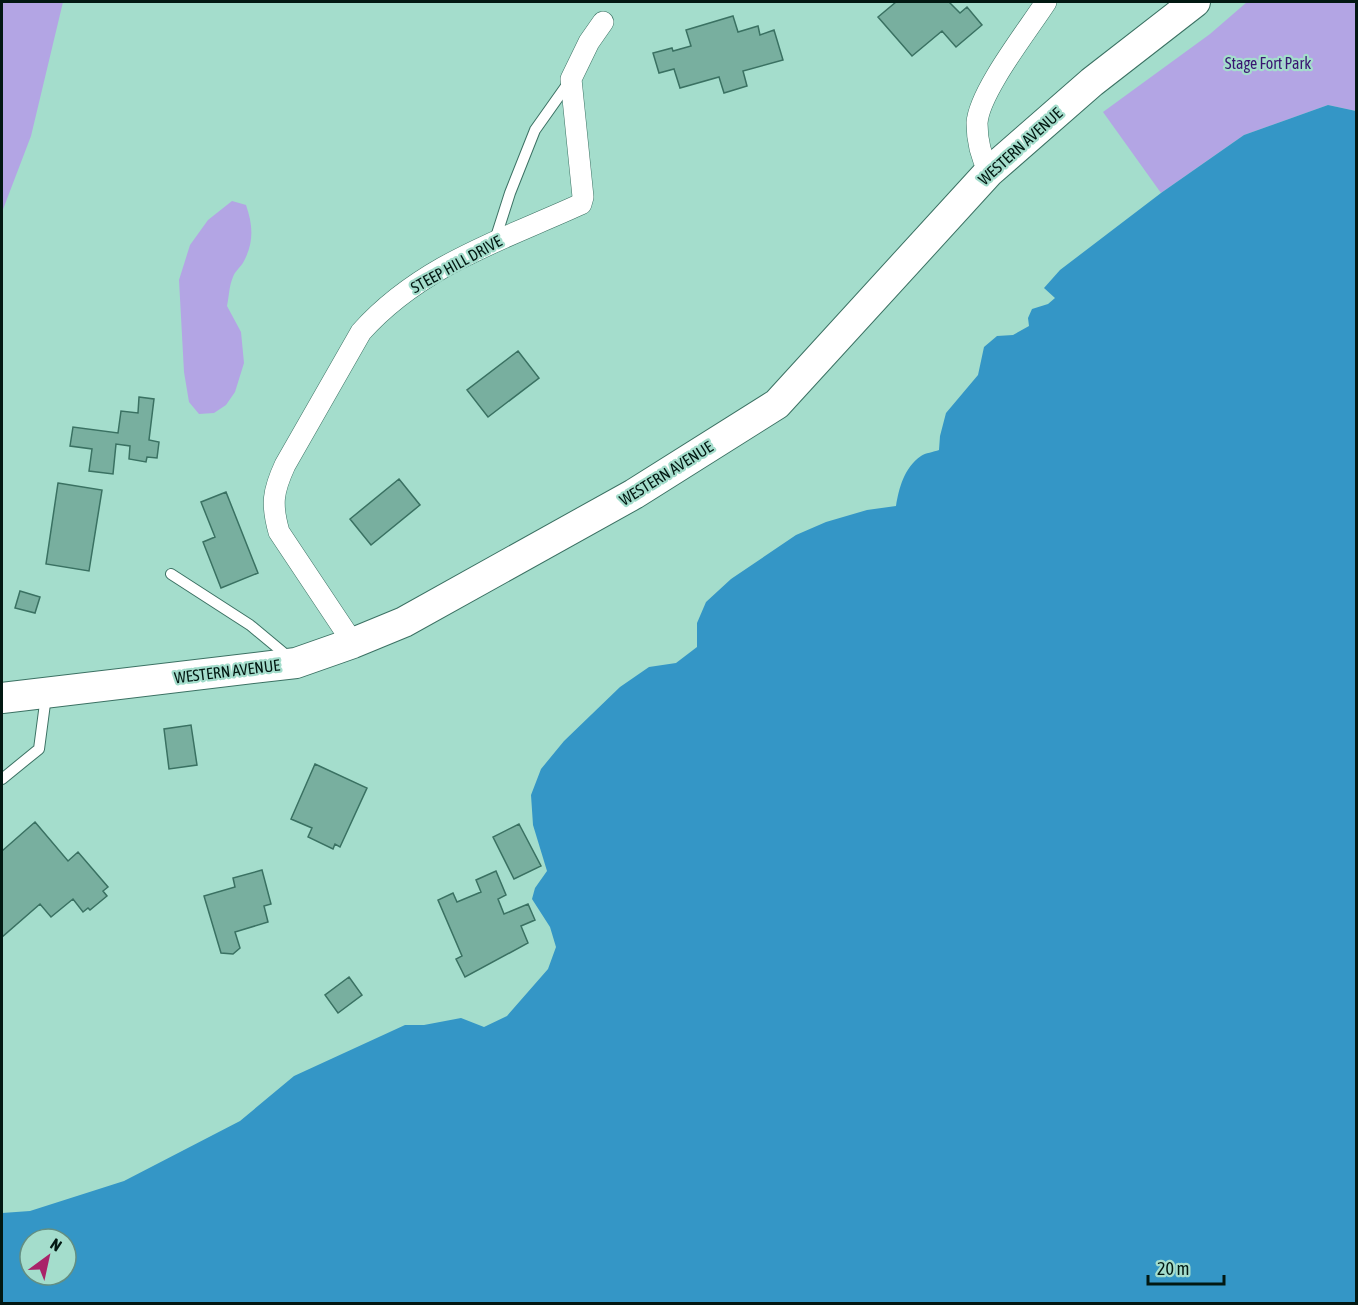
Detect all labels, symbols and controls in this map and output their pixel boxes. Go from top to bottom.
park label: Stage Fort Park [1225,54,1311,73]
street label: WESTERN AVENUE [974,104,1066,188]
street label: STEEP HILL DRIVE [407,232,505,296]
street label: WESTERN AVENUE [616,437,716,509]
street label: WESTERN AVENUE [173,656,281,686]
north arrow [18,1227,78,1287]
text: N [47,1234,65,1255]
scale bar [1148,1248,1224,1286]
text: 20 m [1157,1258,1189,1279]

